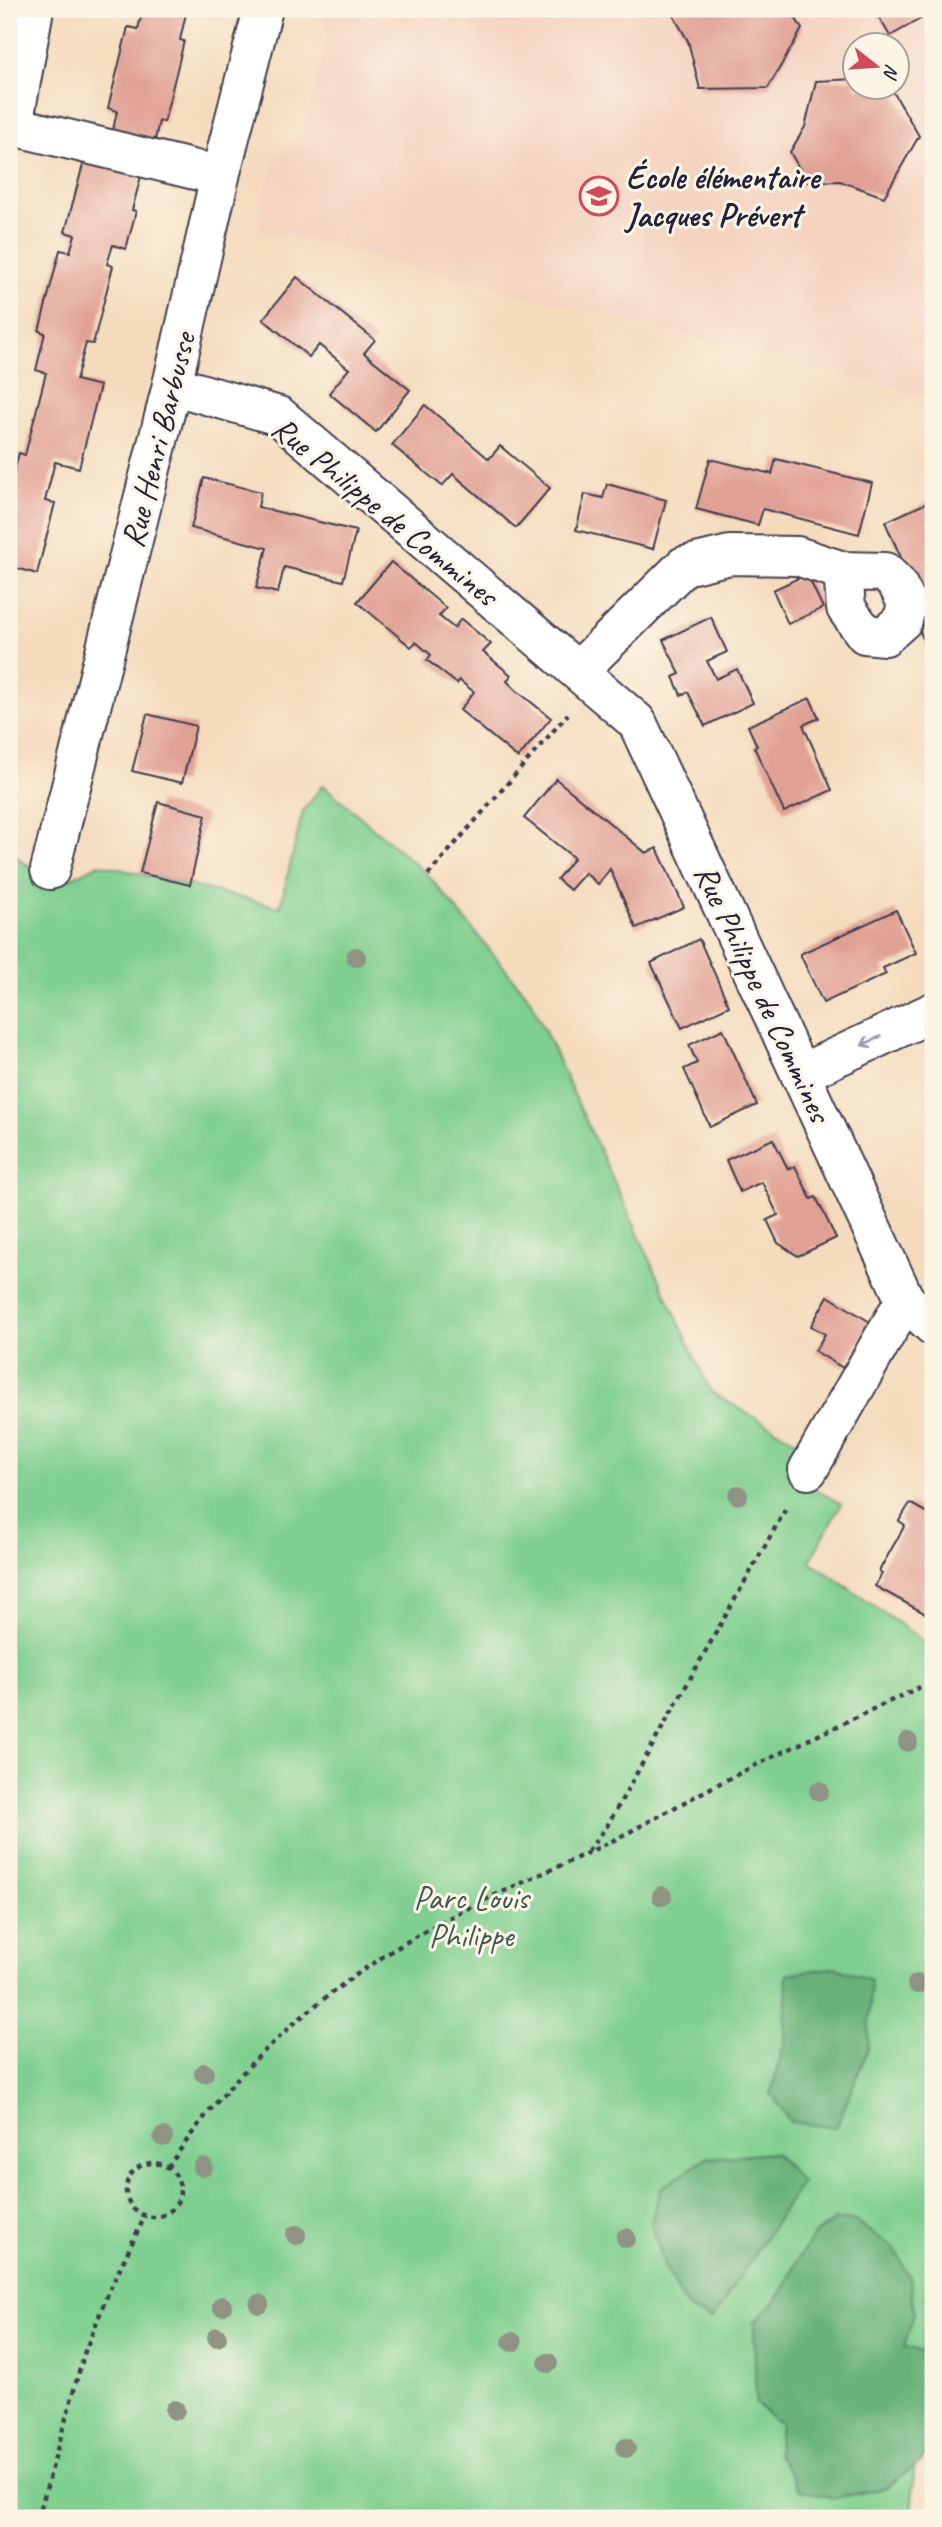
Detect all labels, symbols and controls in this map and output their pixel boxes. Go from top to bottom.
north arrow [841,32,911,102]
text: N [877,62,904,83]
place label: École élémentaire Jacques Prévert [624,156,822,236]
school or university icon: École élémentaire Jacques Prévert [578,175,620,217]
street label: Rue Henri Barbusse [111,326,205,552]
street label: Rue Philippe de Commines [263,407,509,617]
street label: Rue Philippe de Commines [685,858,842,1131]
one-way arrow [861,1035,882,1048]
park label: Parc Louis Philippe [413,1877,531,1957]

